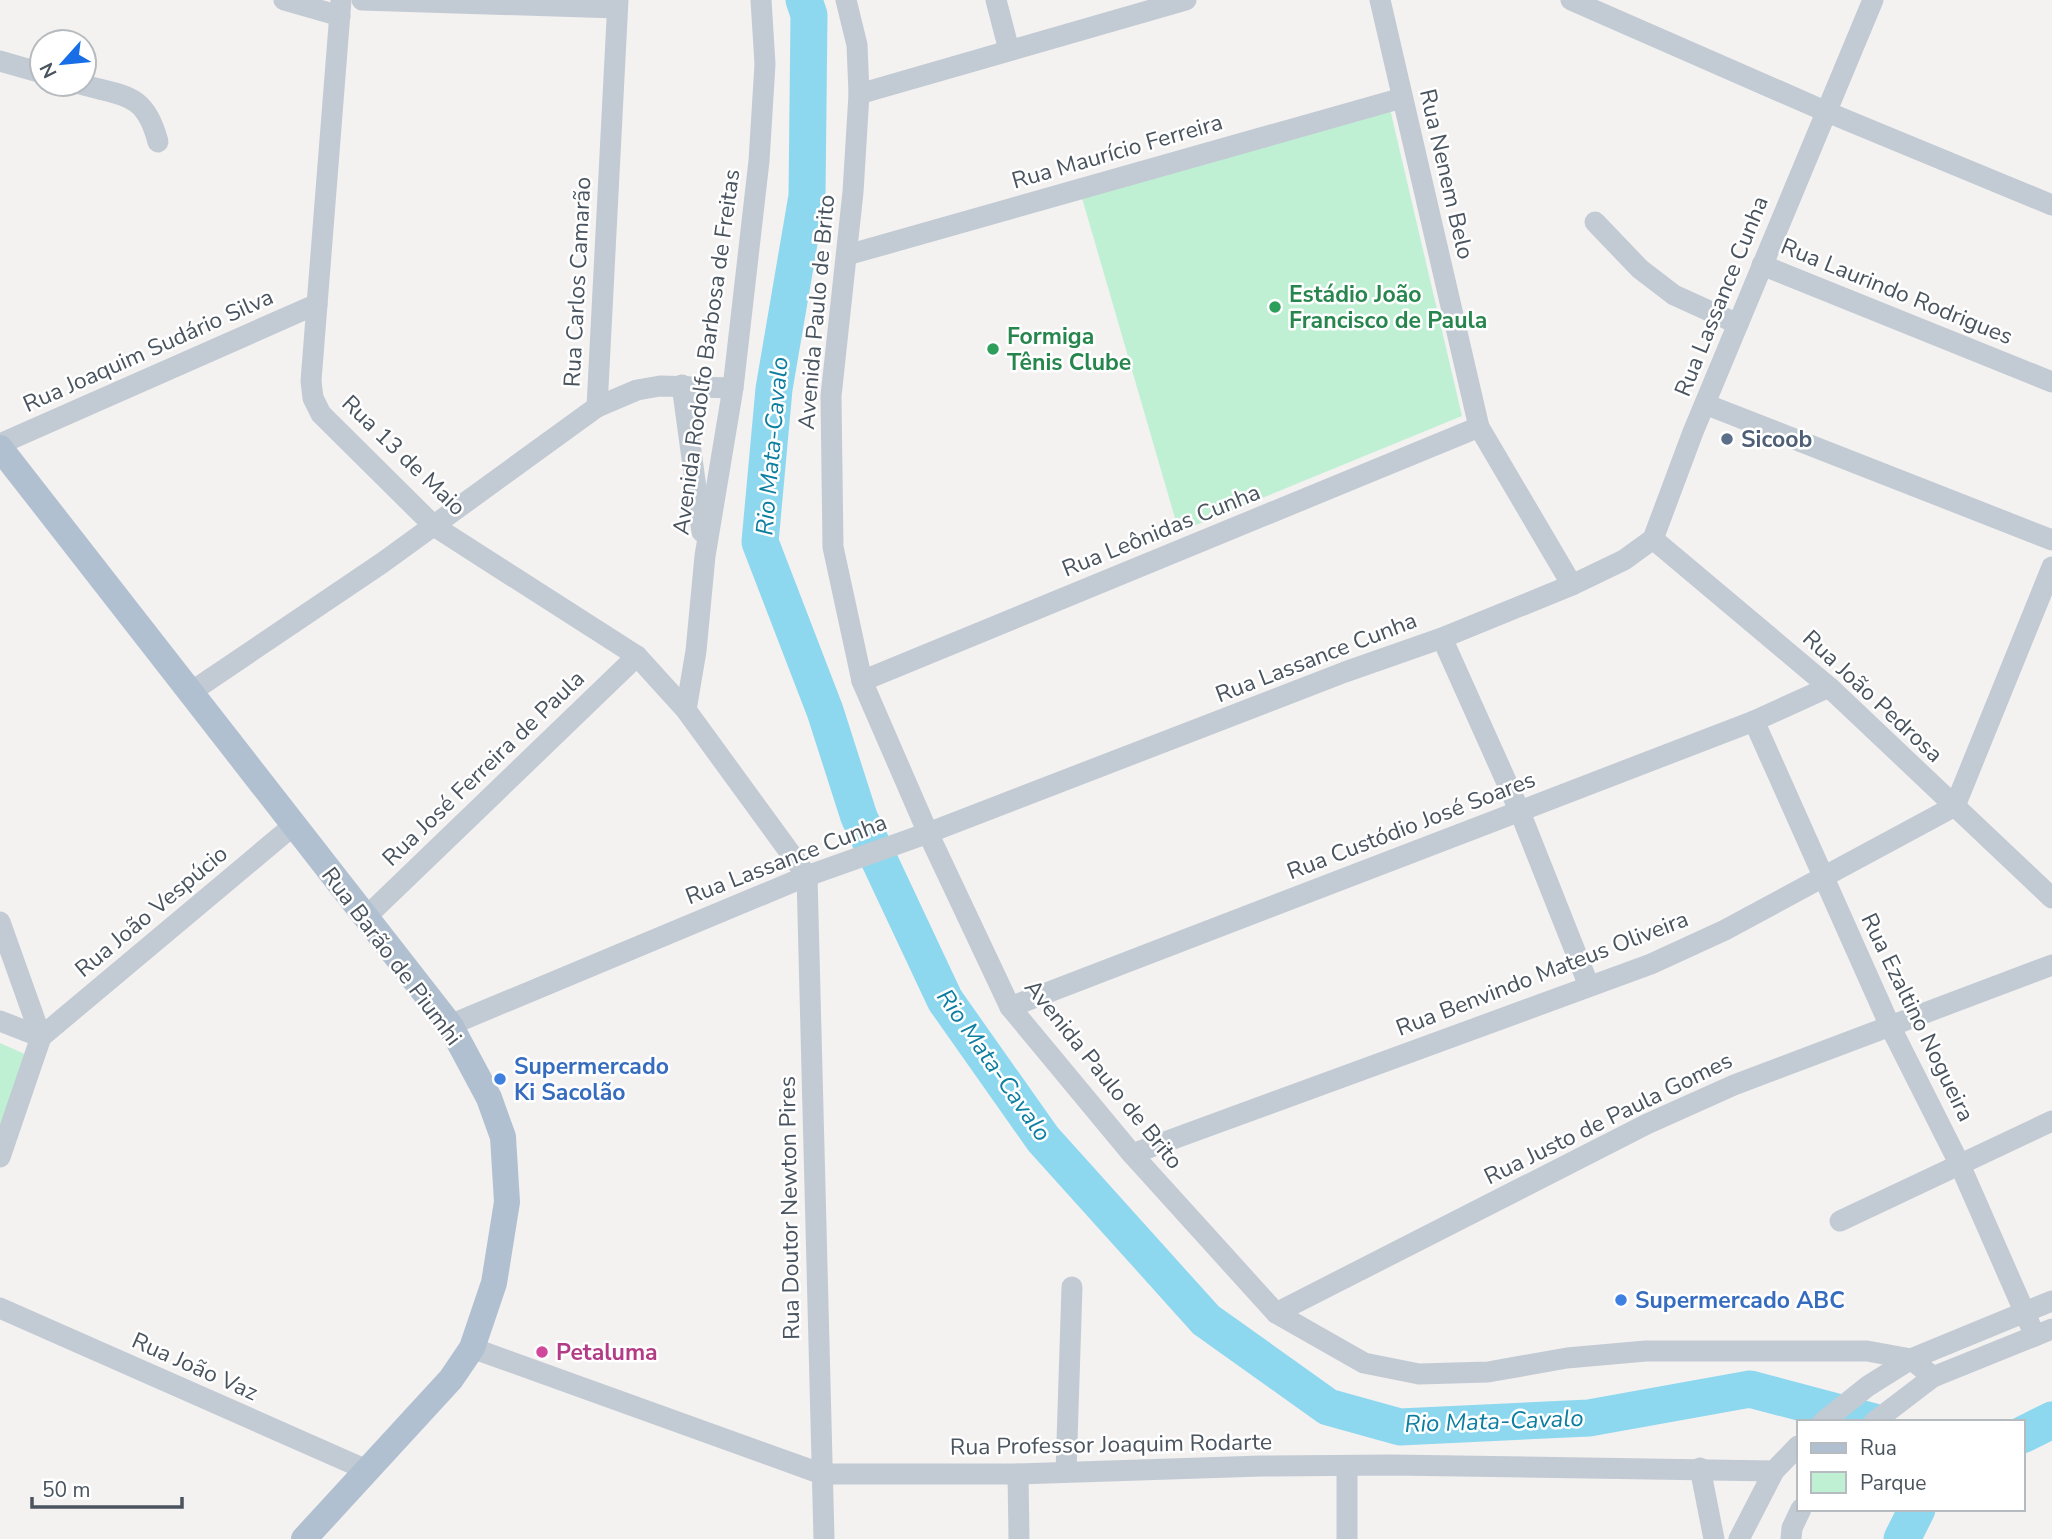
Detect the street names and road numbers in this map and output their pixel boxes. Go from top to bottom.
street label: Rua Nenem Belo [1412,86,1481,262]
street label: Rua Maurício Ferreira [1008,107,1226,196]
street label: Avenida Rodolfo Barbosa de Freitas [665,167,748,537]
street label: Rua Carlos Camarão [557,176,598,388]
street label: Rua Lassance Cunha [1667,191,1776,401]
street label: Avenida Paulo de Brito [791,193,842,431]
street label: Rua Laurindo Rodrigues [1776,231,2017,352]
street label: Rua Joaquim Sudário Silva [18,281,278,420]
street label: Rua 13 de Maio [335,388,472,523]
street label: Rua Leônidas Cunha [1057,477,1265,584]
street label: Rua Lassance Cunha [1211,605,1421,710]
street label: Rua João Pedrosa [1796,623,1950,770]
street label: Rua José Ferreira de Paula [375,663,591,873]
street label: Rua Custódio José Soares [1283,764,1540,887]
street label: Rua Lassance Cunha [681,807,891,912]
street label: Rua João Vespúcio [68,838,234,984]
street label: Rua Barão de Piumhi [314,861,469,1052]
street label: Rua Benvindo Mateus Oliveira [1392,903,1693,1044]
street label: Rua Ezaltino Nogueira [1854,908,1982,1127]
street label: Avenida Paulo de Brito [1017,973,1190,1176]
street label: Rua Justo de Paula Gomes [1479,1045,1737,1192]
street label: Rua Doutor Newton Pires [772,1076,807,1340]
street label: Rua João Vaz [127,1325,263,1408]
street label: Rua Professor Joaquim Rodarte [950,1426,1272,1463]

